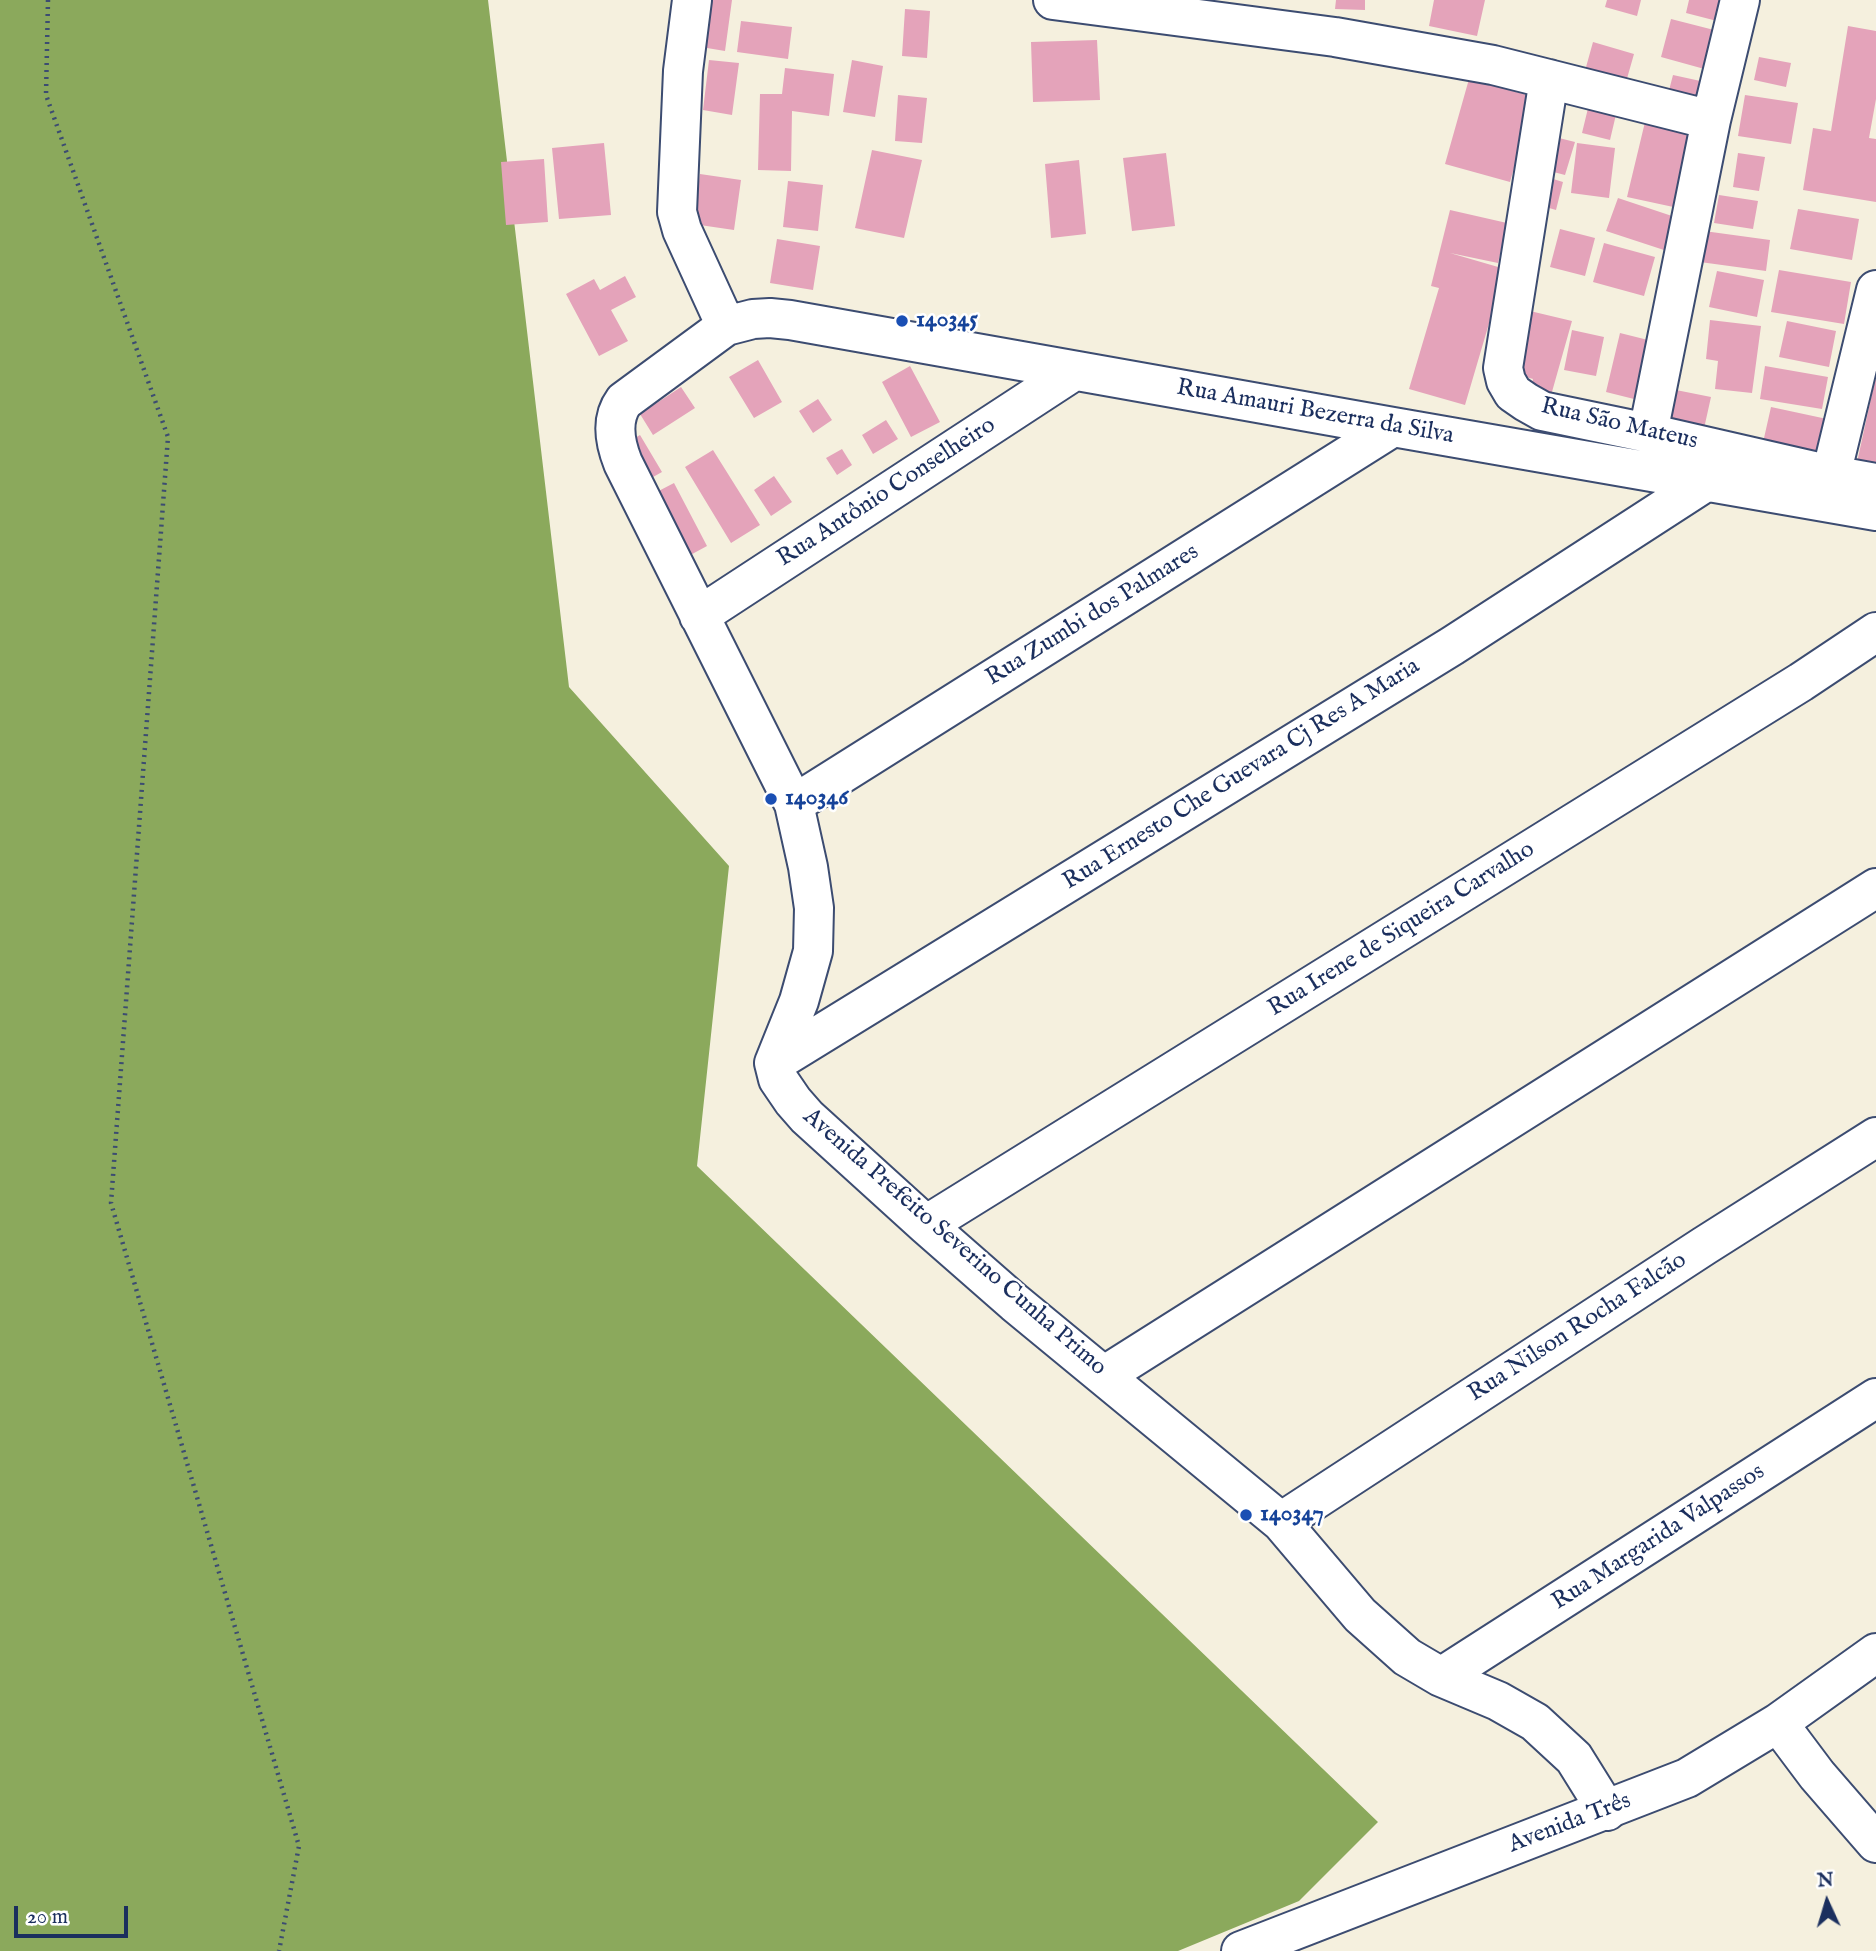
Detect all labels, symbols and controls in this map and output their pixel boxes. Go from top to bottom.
place label: 140345 [916,307,978,335]
marker: 140345 [894,313,910,329]
street label: Rua Amauri Bezerra da Silva [1174,374,1456,452]
street label: Rua São Mateus [1538,393,1700,457]
street label: Rua Antônio Conselheiro [773,412,1001,574]
street label: Rua Zumbi dos Palmares [981,539,1205,693]
street label: Rua Ernesto Che Guevara Cj Res A Maria [1058,653,1426,897]
place label: 140346 [785,785,848,813]
marker: 140346 [763,791,779,807]
street label: Rua Irene de Siqueira Carvalho [1263,836,1541,1024]
street label: Avenida Prefeito Severino Cunha Primo [796,1103,1112,1383]
street label: Rua Nilson Rocha Falcão [1464,1247,1692,1409]
street label: Rua Margarida Valpassos [1547,1458,1771,1618]
place label: 140347 [1260,1501,1324,1529]
marker: 140347 [1238,1507,1254,1523]
street label: Avenida Três [1505,1788,1635,1860]
north arrow [1792,1867,1862,1937]
text: N [1816,1869,1835,1894]
scale bar [18,1892,131,1936]
text: 20 m [27,1904,68,1931]

